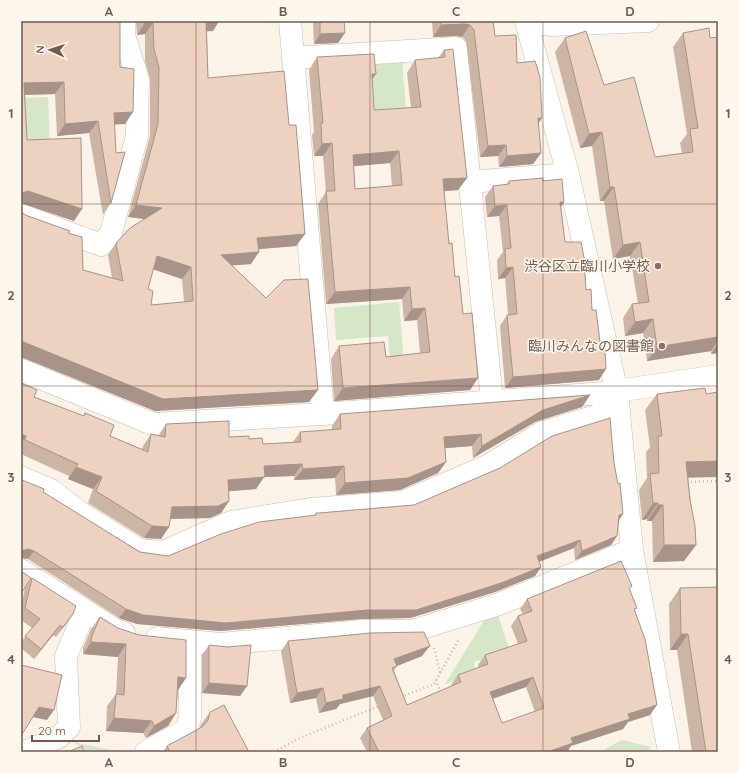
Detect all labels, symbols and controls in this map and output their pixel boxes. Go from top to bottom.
text: A [105,3,114,19]
text: B [279,3,287,19]
text: C [452,3,460,19]
text: D [625,3,635,19]
north arrow [30,30,70,70]
text: N [33,45,47,54]
text: 1 [8,105,14,121]
text: 1 [725,105,731,121]
place label: 渋谷区立臨川小学校 [524,257,650,275]
marker: 渋谷区立臨川小学校 [653,261,663,271]
text: 2 [7,287,15,303]
text: 2 [724,287,732,303]
place label: 臨川みんなの図書館 [528,337,654,355]
marker: 臨川みんなの図書館 [657,341,667,351]
text: 3 [8,469,15,485]
text: 3 [725,469,732,485]
text: 4 [7,651,15,667]
text: 4 [724,651,732,667]
scale bar [32,717,99,743]
text: 20 m [38,723,66,738]
text: A [105,754,114,770]
text: B [279,754,287,770]
text: C [452,754,460,770]
text: D [625,754,635,770]

